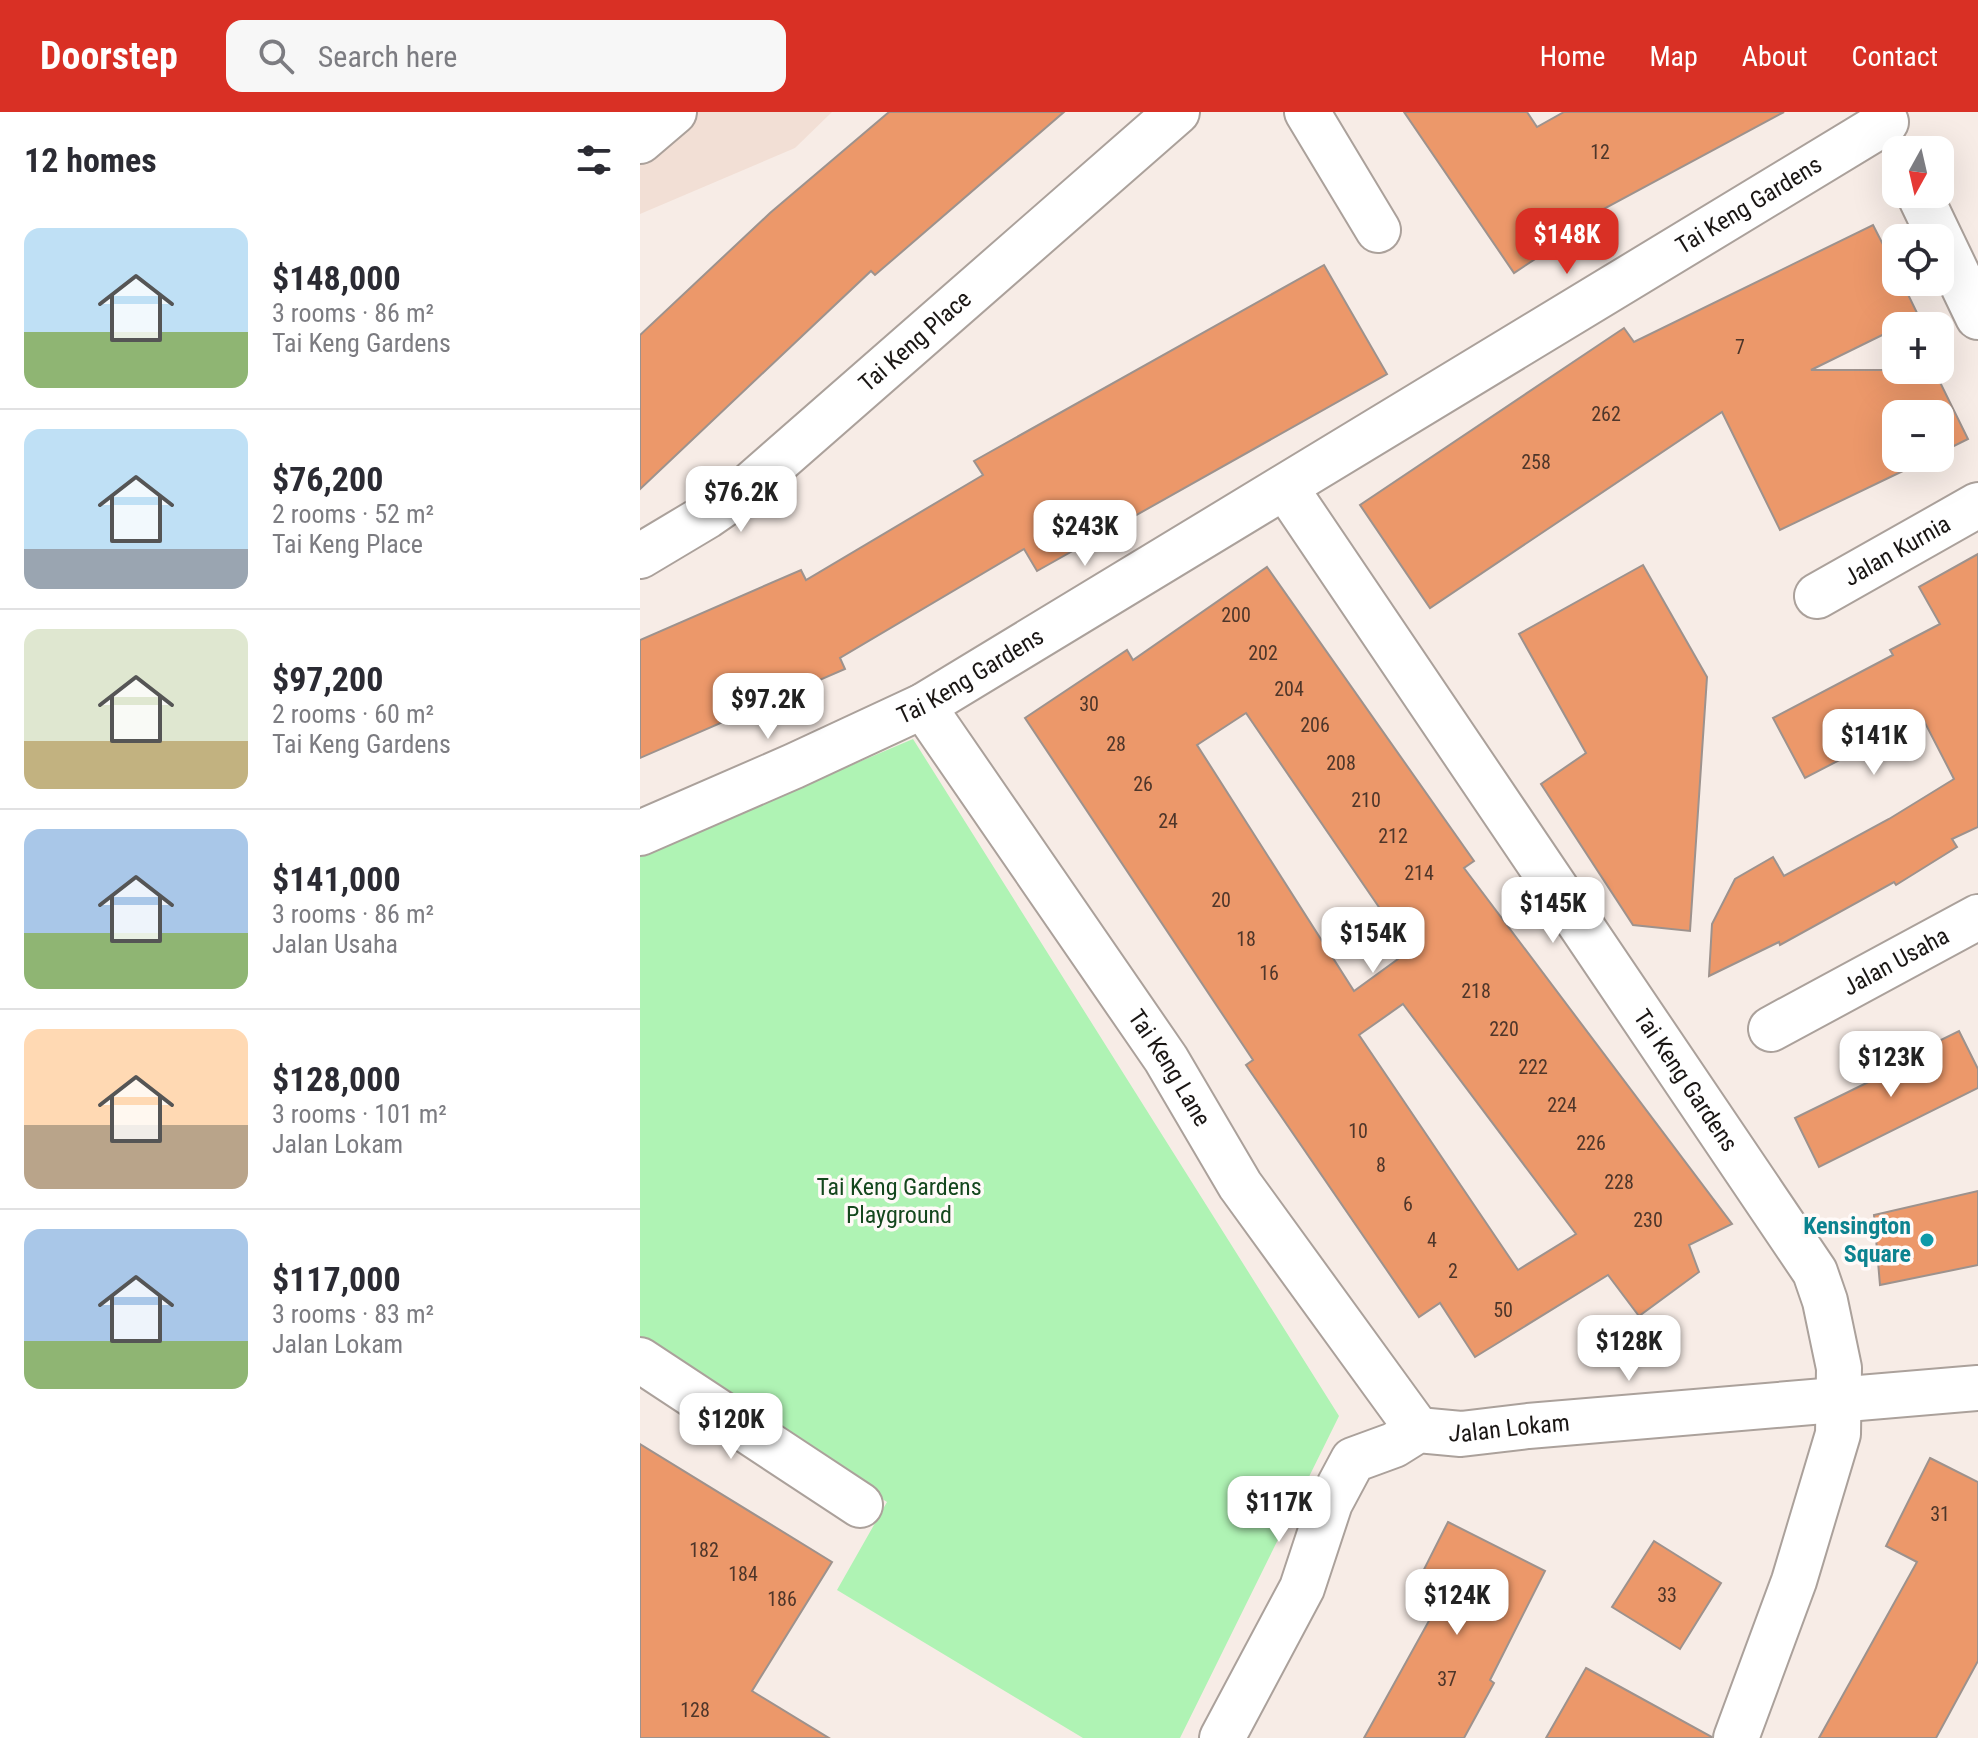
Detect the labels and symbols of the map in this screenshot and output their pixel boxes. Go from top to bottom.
north arrow [1882,136,1954,208]
house number: 12 [1590,140,1610,164]
street label: Tai Keng Gardens [1671,150,1827,260]
pin: $148K [1511,208,1623,276]
street label: Tai Keng Place [853,285,977,398]
house number: 7 [1735,335,1745,359]
house number: 262 [1591,402,1621,426]
house number: 258 [1521,450,1551,474]
pin: $76.2K [676,466,806,534]
pin: $243K [1029,500,1141,568]
street label: Jalan Kurnia [1839,510,1955,592]
house number: 200 [1221,603,1251,627]
street label: Tai Keng Gardens [893,622,1049,730]
house number: 202 [1248,641,1278,665]
pin: $97.2K [703,673,833,741]
house number: 204 [1274,677,1304,701]
house number: 30 [1079,692,1099,716]
pin: $141K [1818,709,1930,777]
house number: 206 [1300,713,1330,737]
house number: 28 [1106,732,1126,756]
house number: 208 [1326,751,1356,775]
house number: 26 [1133,772,1153,796]
house number: 210 [1351,788,1381,812]
house number: 24 [1158,809,1178,833]
house number: 212 [1378,824,1408,848]
house number: 214 [1404,861,1434,885]
pin: $145K [1497,877,1609,945]
house number: 20 [1211,888,1231,912]
pin: $154K [1317,907,1429,975]
street label: Jalan Usaha [1838,921,1954,1001]
house number: 18 [1236,927,1256,951]
house number: 16 [1259,961,1279,985]
house number: 218 [1461,979,1491,1003]
street label: Tai Keng Lane [1122,1004,1216,1131]
street label: Tai Keng Gardens [1628,1004,1743,1157]
house number: 220 [1489,1017,1519,1041]
pin: $123K [1835,1031,1947,1099]
house number: 222 [1518,1055,1548,1079]
house number: 224 [1547,1093,1577,1117]
house number: 10 [1348,1119,1368,1143]
house number: 226 [1576,1131,1606,1155]
house number: 8 [1376,1153,1386,1177]
house number: 228 [1604,1170,1634,1194]
park label: Tai Keng Gardens Playground [816,1173,982,1229]
house number: 6 [1403,1192,1413,1216]
house number: 230 [1633,1208,1663,1232]
place label: Kensington Square [1803,1212,1911,1268]
house number: 4 [1427,1228,1437,1252]
marker: Kensington Square [1918,1231,1936,1249]
house number: 2 [1448,1259,1458,1283]
house number: 50 [1493,1298,1513,1322]
pin: $128K [1573,1315,1685,1383]
pin: $120K [675,1393,787,1461]
street label: Jalan Lokam [1448,1409,1571,1448]
pin: $117K [1223,1476,1335,1544]
house number: 31 [1930,1502,1950,1526]
house number: 182 [689,1538,719,1562]
house number: 184 [728,1562,758,1586]
pin: $124K [1401,1569,1513,1637]
house number: 33 [1657,1583,1677,1607]
house number: 186 [767,1587,797,1611]
house number: 37 [1437,1667,1457,1691]
house number: 128 [680,1698,710,1722]

